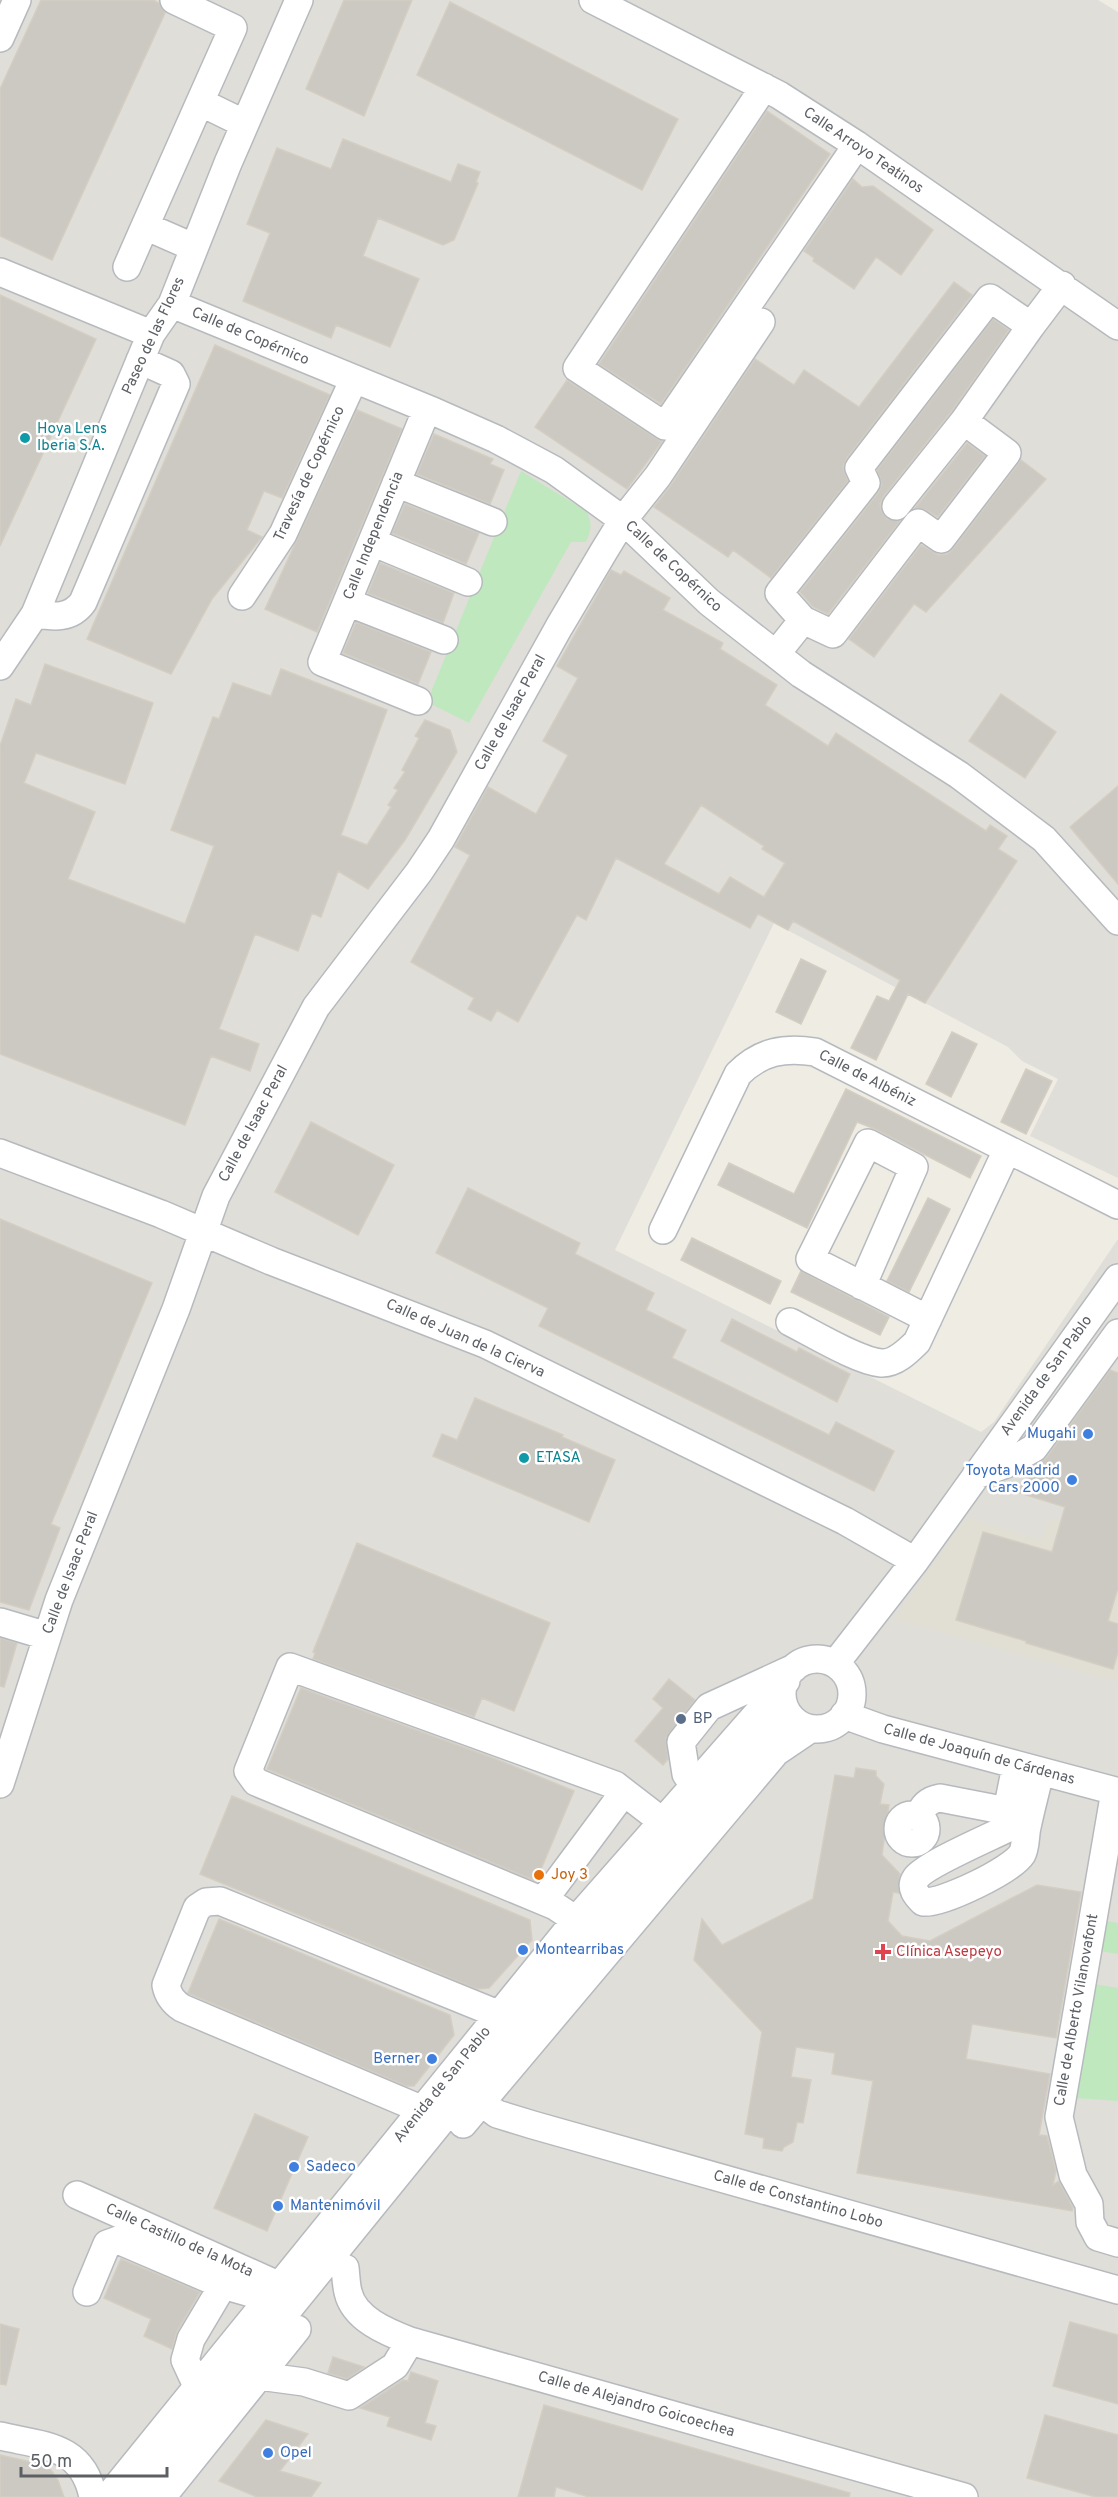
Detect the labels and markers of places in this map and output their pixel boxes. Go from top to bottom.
place label: Hoya Lens Iberia S.A. [37,420,107,456]
marker: Hoya Lens Iberia S.A. [18,431,32,445]
place label: Mugahi [1027,1425,1076,1444]
marker: Mugahi [1081,1427,1095,1441]
place label: ETASA [536,1449,581,1468]
marker: ETASA [517,1451,531,1465]
place label: Toyota Madrid Cars 2000 [965,1462,1060,1498]
marker: Toyota Madrid Cars 2000 [1065,1473,1079,1487]
place label: BP [693,1710,712,1729]
marker: BP [674,1712,688,1726]
place label: Joy 3 [551,1866,588,1885]
marker: Joy 3 [532,1868,546,1882]
place label: Montearribas [535,1941,624,1960]
marker: Montearribas [516,1943,530,1957]
marker: Clínica Asepeyo [874,1943,892,1961]
place label: Clínica Asepeyo [896,1943,1002,1962]
place label: Berner [373,2050,420,2069]
marker: Berner [425,2052,439,2066]
place label: Sadeco [306,2158,356,2177]
marker: Sadeco [287,2160,301,2174]
place label: Mantenimóvil [290,2197,381,2216]
marker: Mantenimóvil [271,2199,285,2213]
place label: Opel [280,2444,312,2463]
marker: Opel [261,2446,275,2460]

